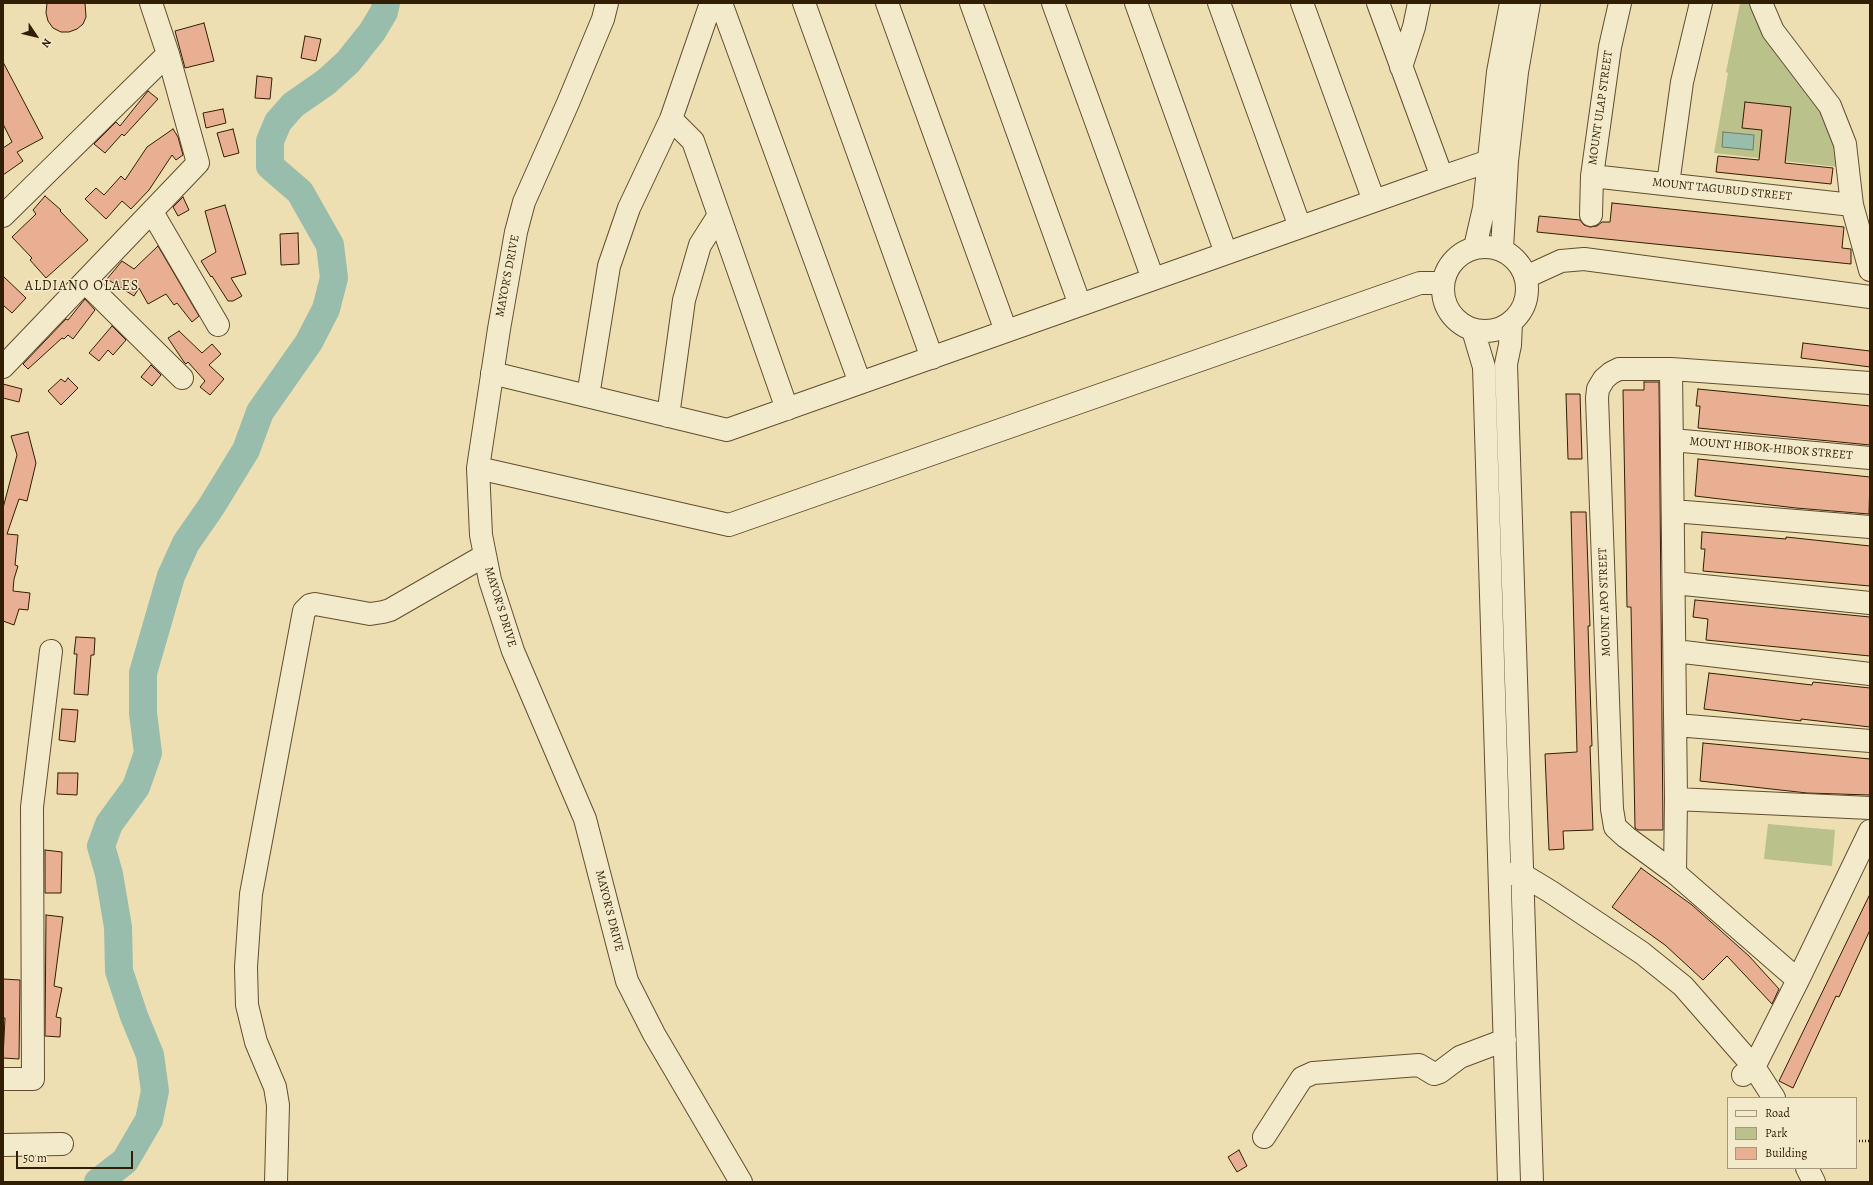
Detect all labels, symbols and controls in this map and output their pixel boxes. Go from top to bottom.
north arrow [16,16,56,56]
text: N [38,36,55,51]
street label: MOUNT ULAP STREET [1586,50,1616,166]
street label: MOUNT TAGUBUD STREET [1651,176,1793,204]
street label: MAYOR'S DRIVE [493,234,523,318]
district label: ALDIANO OLAES [25,279,139,295]
street label: MOUNT HIBOK-HIBOK STREET [1689,435,1853,463]
street label: MOUNT APO STREET [1596,547,1614,657]
street label: MAYOR'S DRIVE [481,565,519,649]
street label: MAYOR'S DRIVE [592,869,626,953]
legend [1727,1097,1857,1169]
text: Road [1765,1105,1790,1121]
text: Park [1765,1125,1788,1141]
scale bar [18,1143,135,1169]
text: Building [1765,1145,1807,1161]
text: 50 m [23,1150,47,1166]

